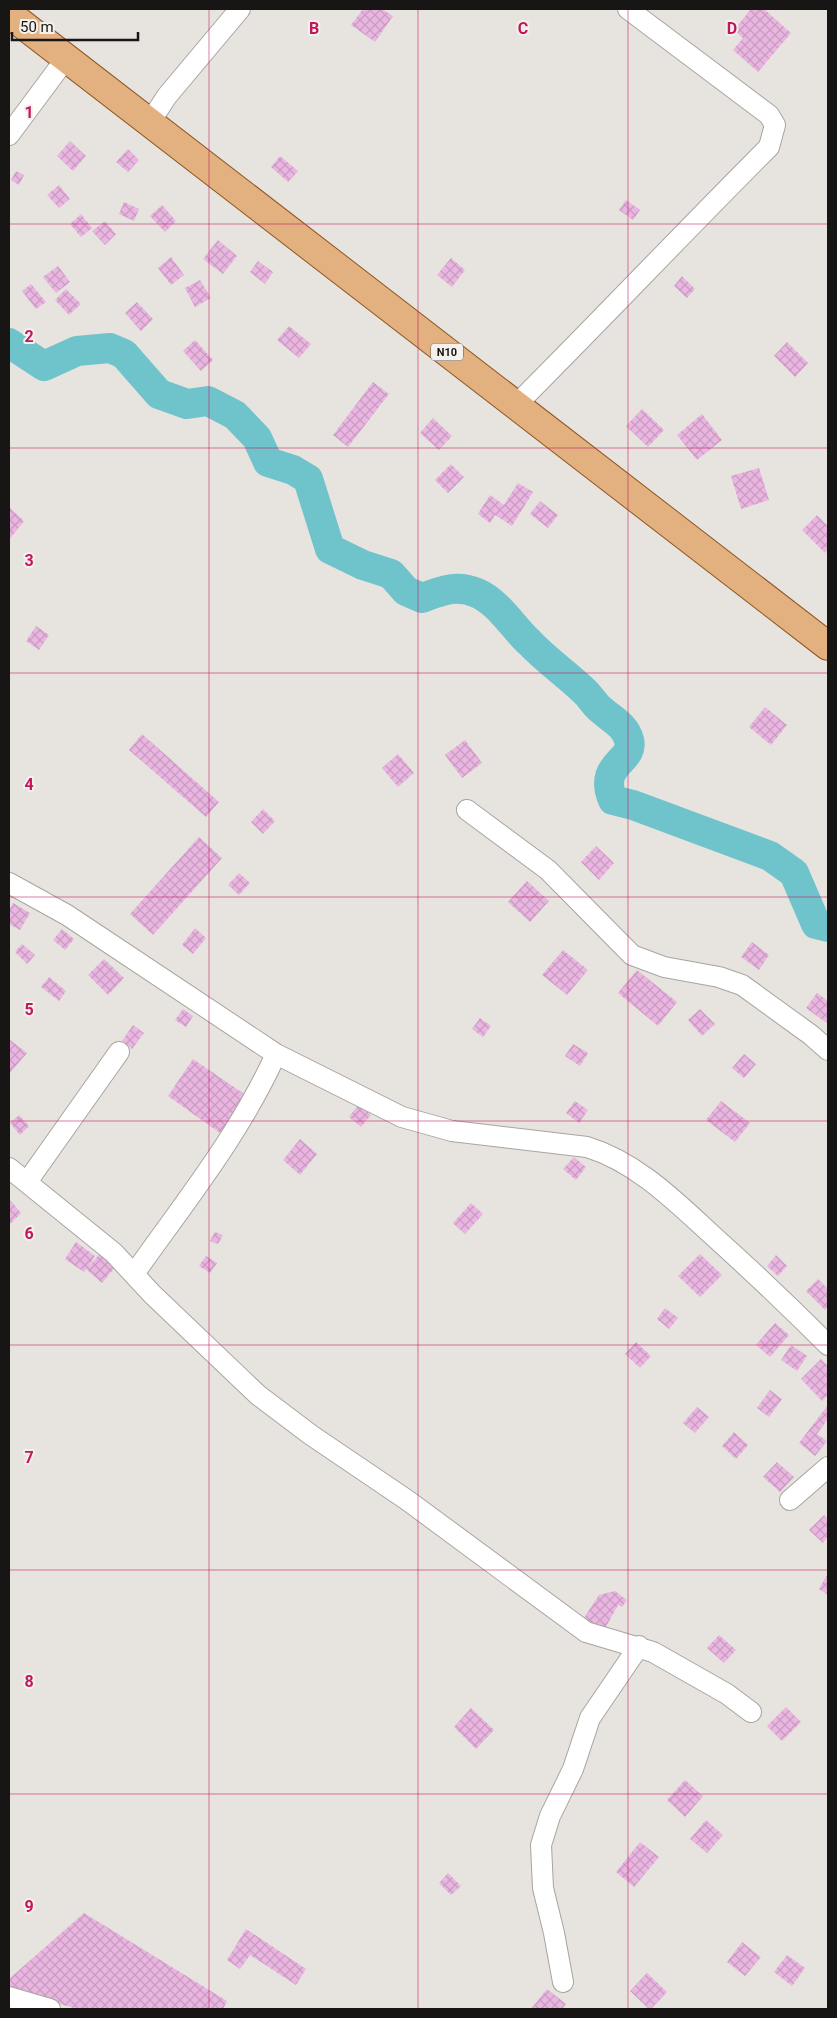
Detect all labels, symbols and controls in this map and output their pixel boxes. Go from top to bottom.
scale bar [12,10,139,42]
text: 50 m [20,18,54,36]
text: B [309,19,319,38]
text: C [518,19,528,38]
text: D [727,19,737,38]
text: 1 [24,103,34,122]
text: 2 [24,327,34,346]
road number: N10 [431,344,463,361]
text: 3 [24,551,34,570]
text: 4 [24,775,34,794]
text: 5 [24,1000,34,1019]
text: 6 [24,1224,34,1243]
text: 7 [24,1448,34,1467]
text: 8 [24,1672,34,1691]
text: 9 [24,1897,34,1916]

